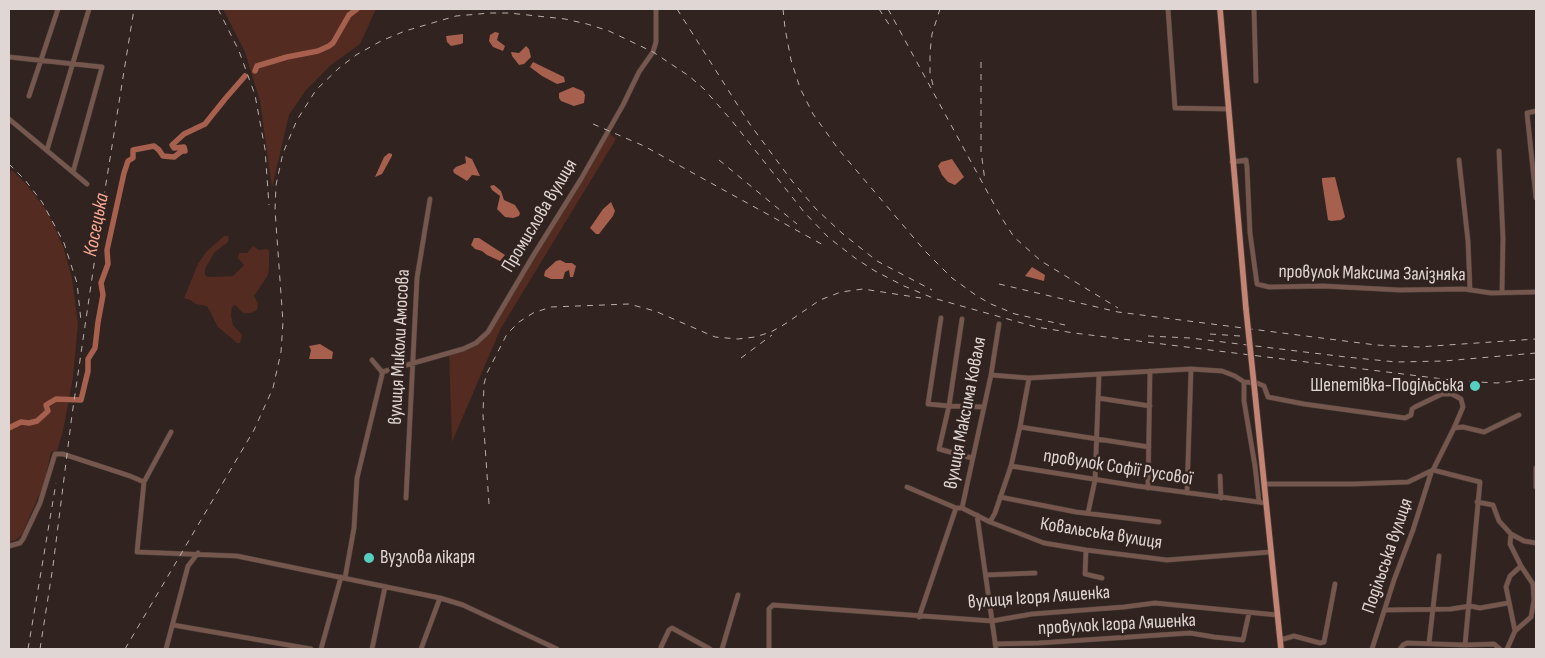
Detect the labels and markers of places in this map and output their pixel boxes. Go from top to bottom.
place label: Шепетівка-Подільська [1310,375,1464,397]
marker: Шепетівка-Подільська [1468,379,1482,393]
place label: Вузлова лікаря [380,547,475,569]
marker: Вузлова лікаря [362,551,376,565]

